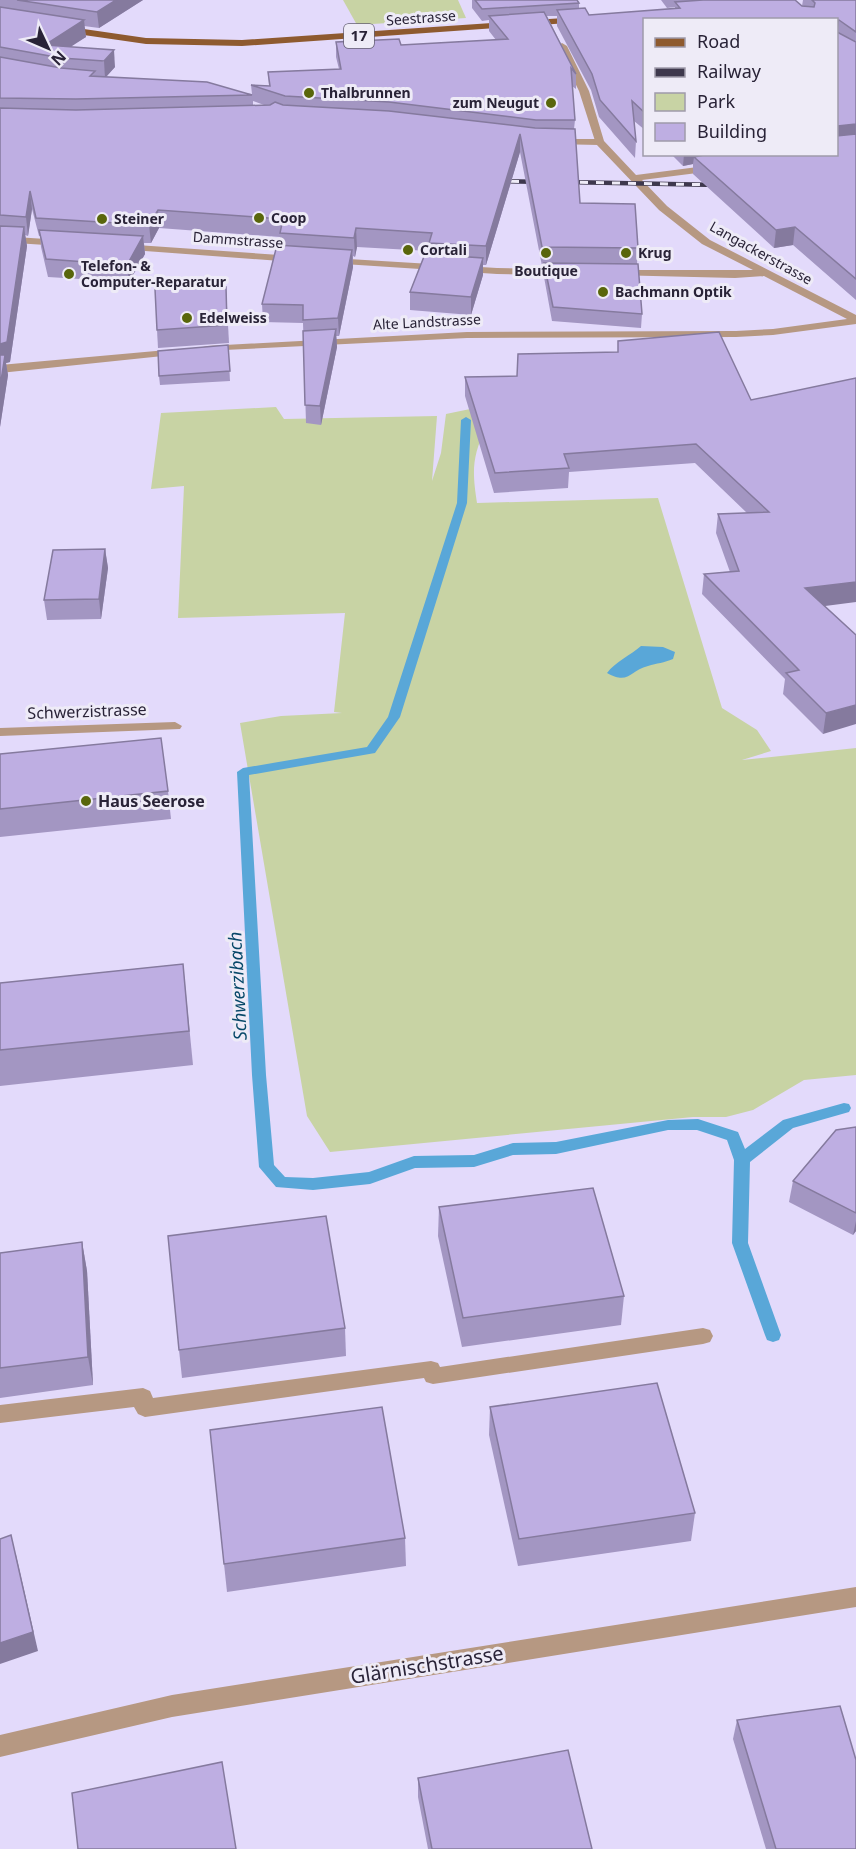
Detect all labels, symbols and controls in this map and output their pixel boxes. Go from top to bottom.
street label: Seestrasse [385,6,457,29]
north arrow [18,18,78,78]
legend [643,18,838,156]
road number: 17 [344,24,374,48]
text: Road [697,29,740,53]
text: N [46,46,71,71]
text: Railway [697,59,762,83]
place label: Thalbrunnen [321,83,411,102]
marker: Thalbrunnen [302,86,316,100]
text: Park [697,89,735,113]
place label: zum Neugut [453,93,539,112]
marker: zum Neugut [544,96,558,110]
text: Building [697,119,767,143]
place label: Coop [271,208,306,227]
place label: Steiner [114,209,165,228]
marker: Coop [252,211,266,225]
marker: Steiner [95,212,109,226]
street label: Langackerstrasse [707,216,816,289]
street label: Dammstrasse [192,227,284,252]
place label: Cortali [420,240,467,259]
marker: Cortali [401,243,415,257]
place label: Krug [638,243,672,262]
marker: Boutique [539,246,553,260]
marker: Krug [619,246,633,260]
place label: Telefon- & Computer-Reparatur [81,256,227,291]
place label: Boutique [514,261,578,280]
marker: Telefon- & Computer-Reparatur [62,267,76,281]
place label: Bachmann Optik [615,282,732,301]
marker: Bachmann Optik [596,285,610,299]
place label: Edelweiss [199,308,267,327]
street label: Alte Landstrasse [373,309,482,334]
marker: Edelweiss [180,311,194,325]
street label: Schwerzistrasse [27,698,147,724]
place label: Haus Seerose [98,790,205,812]
marker: Haus Seerose [79,794,93,808]
water label: Schwerzibach [222,931,252,1041]
street label: Glärnischstrasse [348,1639,505,1690]

